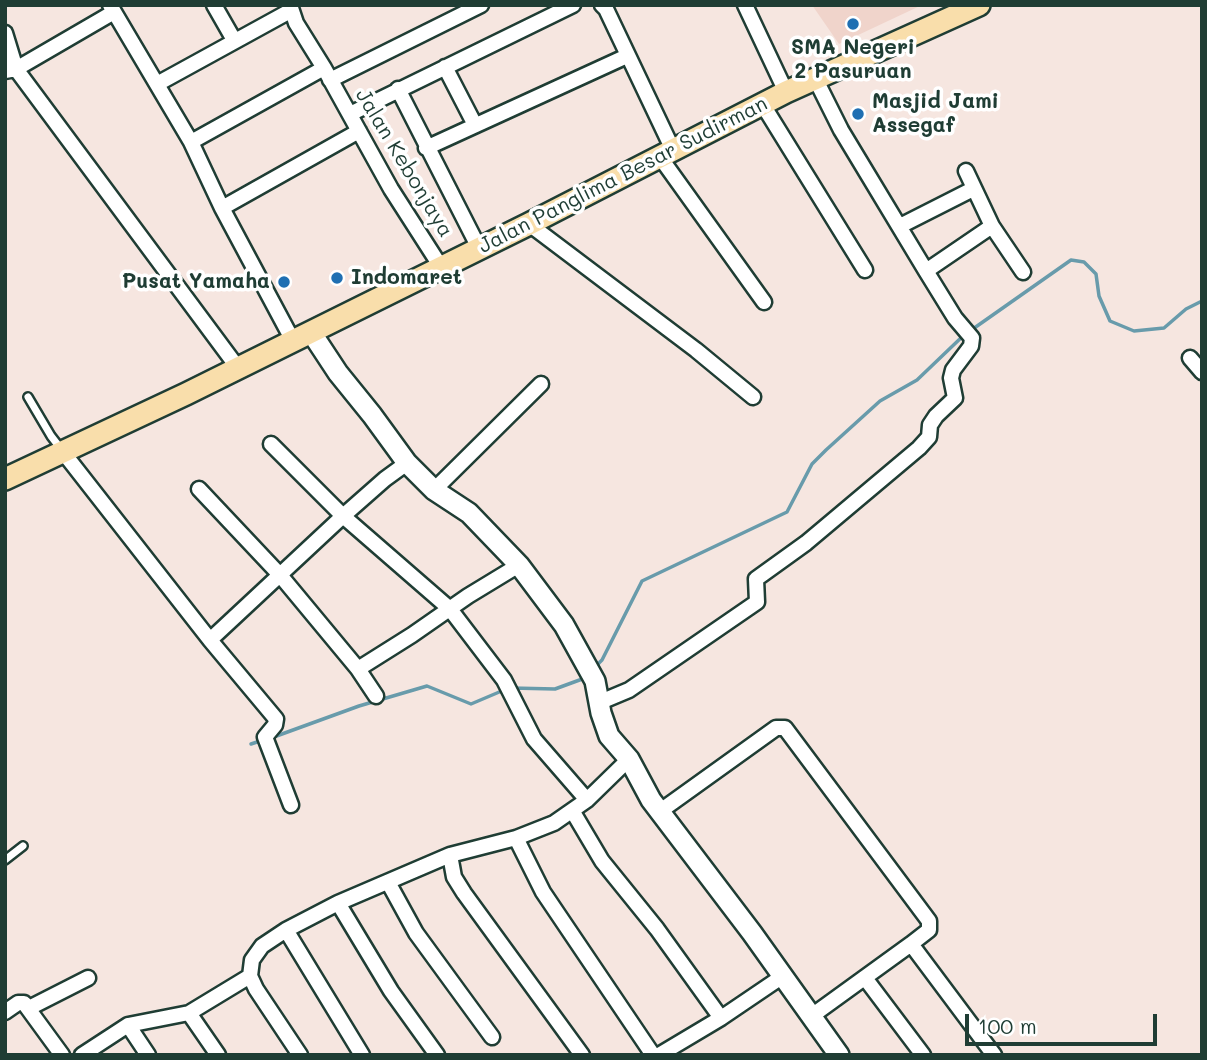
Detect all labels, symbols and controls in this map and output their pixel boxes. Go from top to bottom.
marker: SMA Negeri 2 Pasuruan [845,16,861,32]
place label: SMA Negeri 2 Pasuruan [791,35,915,85]
street label: Jalan Kebonjaya [350,84,458,242]
place label: Masjid Jami Assegaf [872,89,999,139]
street label: Jalan Panglima Besar Sudirman [474,91,772,259]
marker: Masjid Jami Assegaf [850,106,866,122]
place label: Indomaret [351,265,462,291]
place label: Pusat Yamaha [122,269,270,295]
marker: Indomaret [329,270,345,286]
marker: Pusat Yamaha [276,274,292,290]
scale bar [969,1000,1162,1044]
text: 100 m [978,1012,1037,1039]

